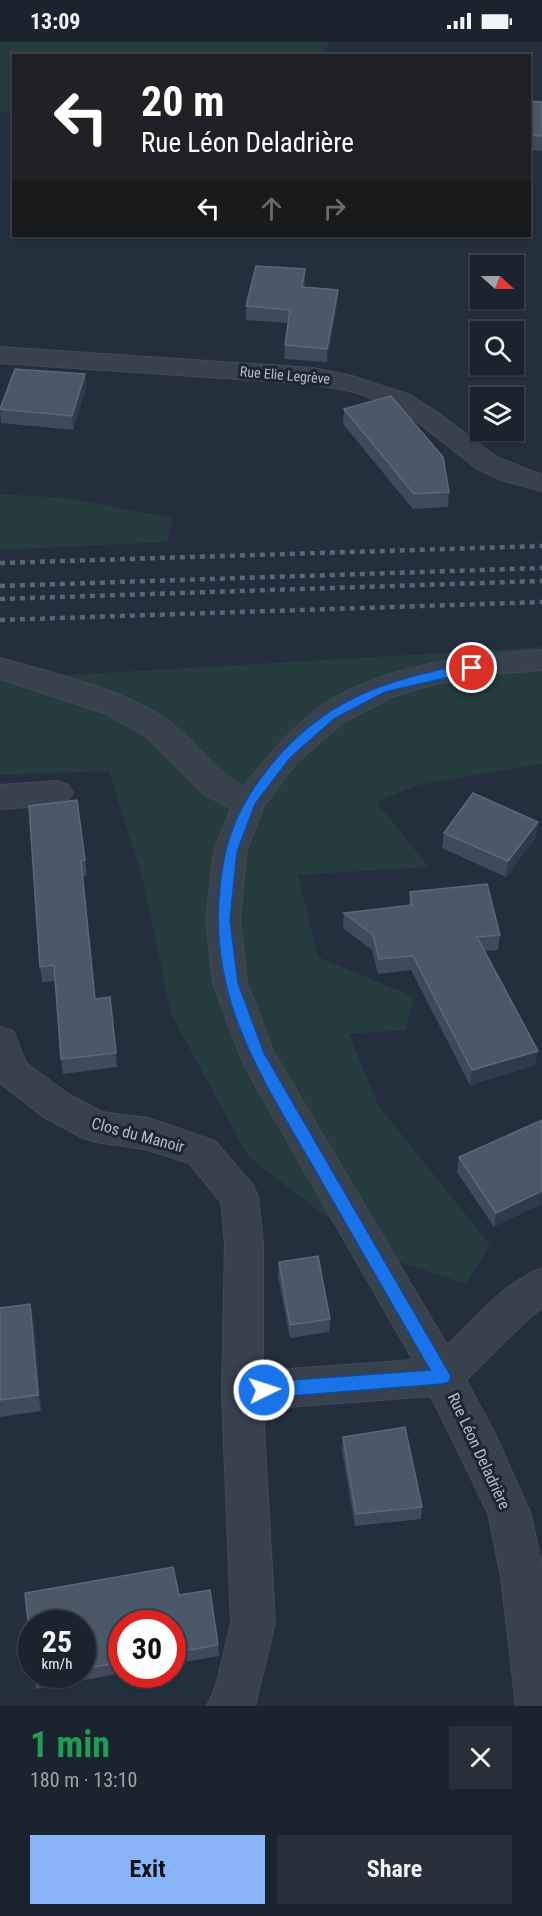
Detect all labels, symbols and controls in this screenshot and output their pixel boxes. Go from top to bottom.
text: 13:09 [30,9,81,34]
text: 20 m [141,77,224,126]
icon: left [42,78,120,156]
text: Rue Léon Deladrière [141,127,354,159]
icon: left [192,192,225,225]
icon: ahead [255,192,288,225]
icon: right [318,192,351,225]
north arrow [470,255,524,309]
map controls [470,255,524,441]
button: search [470,321,524,375]
street label: Rue Elie Legrève [239,363,331,387]
button: layers [470,387,524,441]
pin [446,642,497,693]
icon: arrive [455,651,488,684]
street label: Clos du Manoir [90,1114,187,1157]
position arrow [232,1358,296,1422]
street label: Rue Léon Deladrière [444,1390,514,1512]
speed limit sign: 30 [108,1610,186,1688]
text: 25 [42,1624,72,1659]
text: km/h [42,1655,72,1673]
text: 1 min [30,1724,110,1766]
button: close [449,1726,512,1789]
text: 180 m · 13:10 [30,1768,137,1792]
button: Exit [30,1835,265,1904]
button: Share [277,1835,512,1904]

